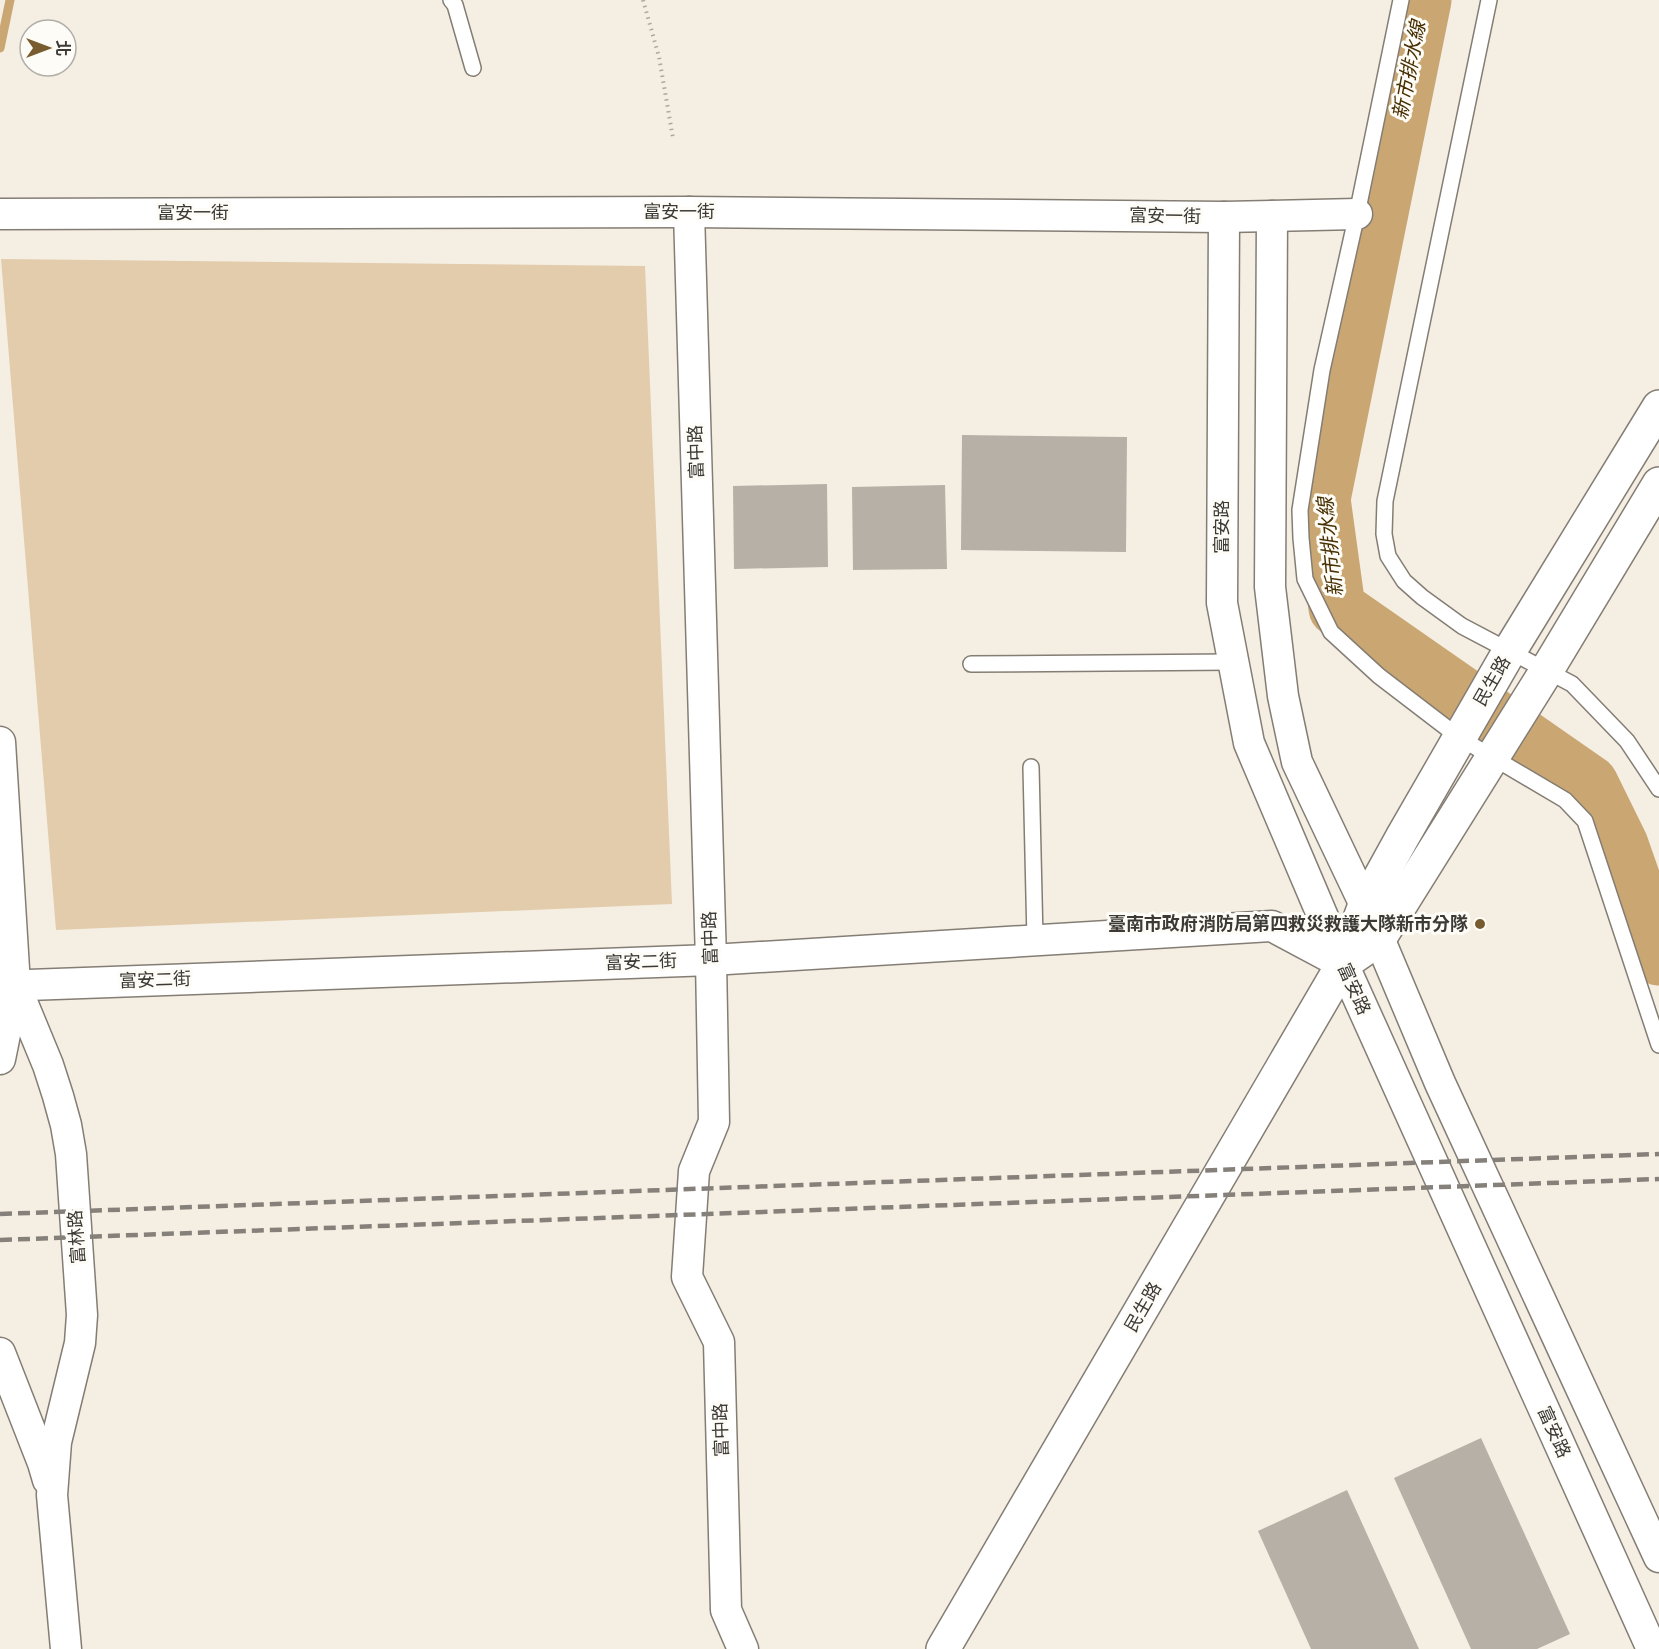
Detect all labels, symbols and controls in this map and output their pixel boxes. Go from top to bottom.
water label: 新市排水線 [1386,16,1432,122]
north arrow [18,18,78,78]
text: 北 [52,40,74,56]
street label: 富安一街 [643,199,715,224]
street label: 富安一街 [157,200,229,225]
street label: 富安一街 [1129,202,1201,229]
street label: 富中路 [682,425,709,479]
water label: 新市排水線 [1311,494,1348,598]
street label: 富安路 [1209,500,1234,554]
street label: 民生路 [1467,651,1516,710]
street label: 富中路 [696,911,723,965]
place label: 臺南市政府消防局第四救災救護大隊新市分隊 [1108,911,1468,936]
marker: 臺南市政府消防局第四救災救護大隊新市分隊 [1473,917,1487,931]
street label: 富安二街 [605,948,677,975]
street label: 富安路 [1332,959,1377,1019]
street label: 富安二街 [119,966,191,993]
street label: 富林路 [62,1209,91,1265]
street label: 民生路 [1118,1277,1167,1336]
street label: 富安路 [1532,1402,1577,1462]
street label: 富中路 [707,1403,734,1457]

